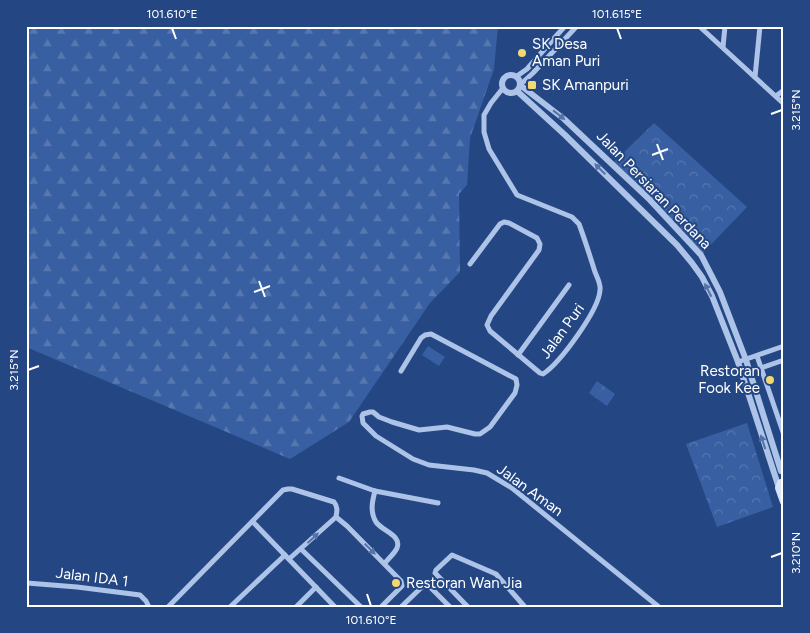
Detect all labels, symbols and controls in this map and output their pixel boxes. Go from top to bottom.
text: 101.610°E [146,7,198,21]
text: 101.615°E [592,7,642,21]
place label: SK Desa Aman Puri [532,35,600,70]
marker: SK Desa Aman Puri [516,47,528,59]
place label: SK Amanpuri [542,76,629,94]
marker: SK Amanpuri [526,79,538,91]
text: 3.215°N [789,89,803,131]
one-way arrow [552,110,566,120]
street label: Jalan Persiaran Perdana [593,127,715,253]
one-way arrow [594,164,606,176]
one-way arrow [704,282,712,297]
street label: Jalan Puri [536,300,588,362]
text: 3.215°N [7,349,21,391]
place label: Restoran Fook Kee [698,362,760,397]
marker: Restoran Fook Kee [764,374,776,386]
one-way arrow [759,435,767,450]
street label: Jalan Aman [493,460,567,520]
one-way arrow [306,532,318,544]
text: 3.210°N [789,532,803,574]
one-way arrow [364,543,376,555]
street label: Jalan IDA 1 [55,564,129,590]
place label: Restoran Wan Jia [406,574,522,592]
marker: Restoran Wan Jia [390,577,402,589]
text: 101.610°E [345,613,397,627]

